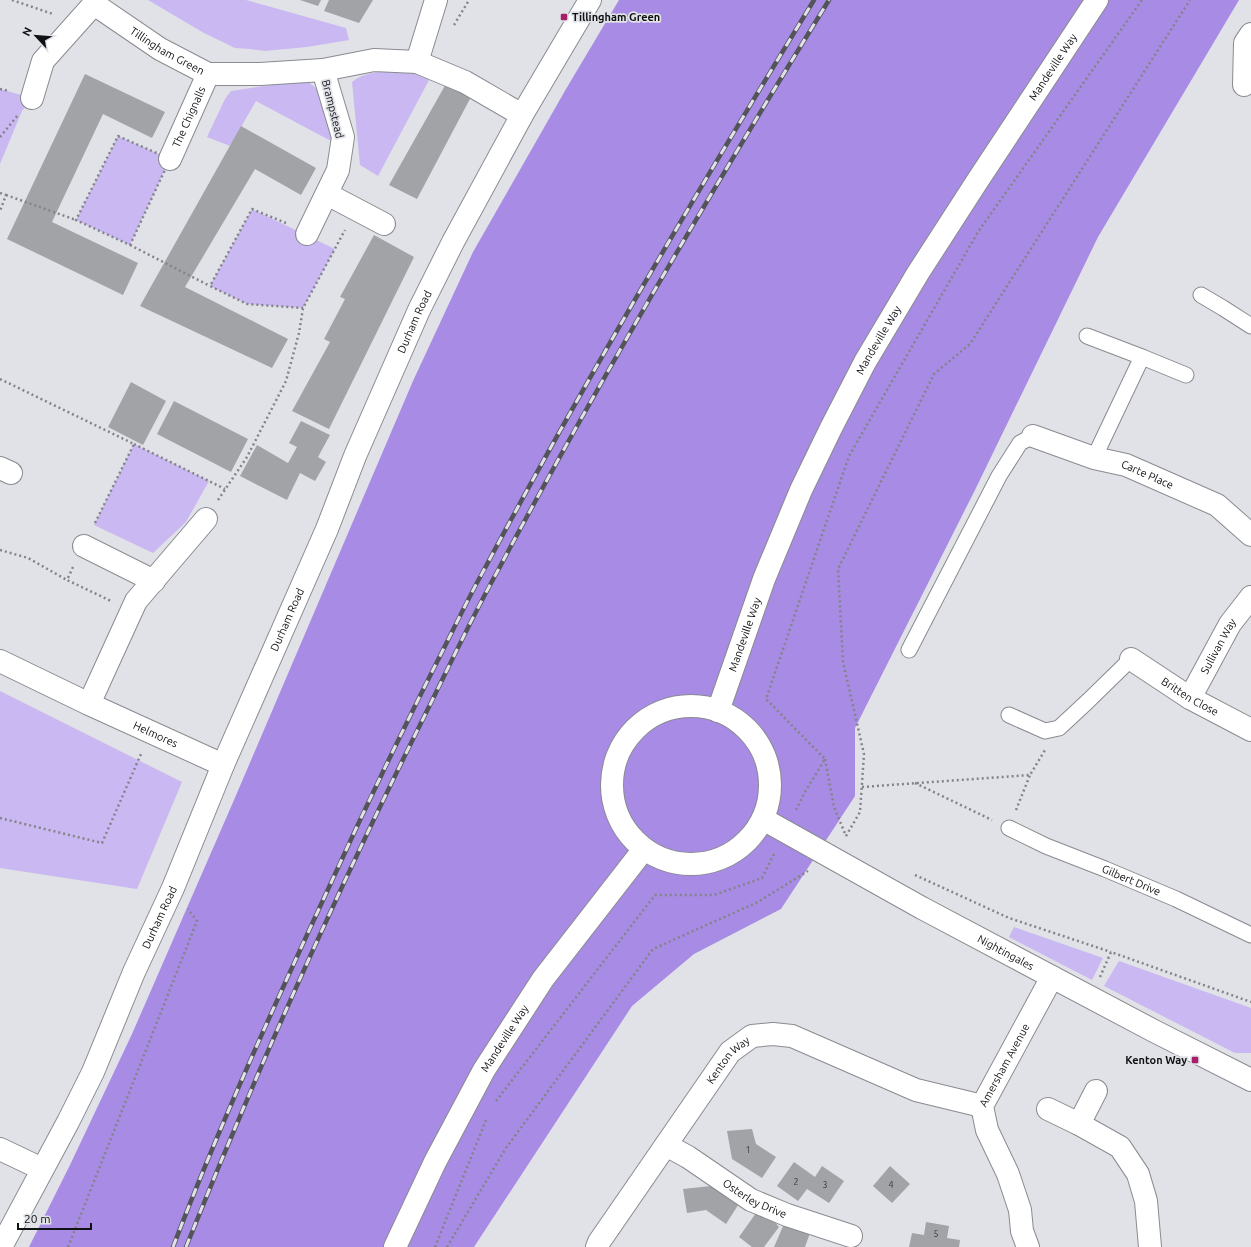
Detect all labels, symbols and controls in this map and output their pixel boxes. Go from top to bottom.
place label: Tillingham Green [572,11,660,23]
marker: Tillingham Green [559,12,569,22]
north arrow [16,16,56,56]
street label: Tillingham Green [128,24,206,77]
text: N [20,25,34,38]
street label: Mandeville Way [1026,31,1079,103]
street label: Brampstead [320,78,346,140]
street label: The Chignalls [170,84,208,149]
street label: Durham Road [395,288,434,355]
street label: Mandeville Way [854,303,903,376]
street label: Carte Place [1120,458,1175,491]
street label: Durham Road [268,586,306,653]
street label: Mandeville Way [726,595,763,673]
street label: Sullivan Way [1198,615,1239,676]
street label: Britten Close [1159,675,1221,718]
street label: Helmores [131,719,180,750]
street label: Gilbert Drive [1100,862,1162,898]
street label: Durham Road [140,884,179,951]
street label: Nightingales [975,933,1036,972]
street label: Mandeville Way [478,1002,531,1074]
street label: Amersham Avenue [977,1021,1032,1109]
street label: Kenton Way [704,1033,752,1086]
place label: Kenton Way [1125,1054,1187,1066]
marker: Kenton Way [1190,1055,1200,1065]
house number: 1 [745,1145,751,1155]
street label: Osterley Drive [721,1177,788,1220]
house number: 2 [793,1177,799,1187]
house number: 3 [822,1180,828,1190]
house number: 4 [888,1180,894,1190]
scale bar [18,1205,91,1231]
text: 20 m [24,1212,51,1225]
house number: 5 [933,1229,939,1239]

